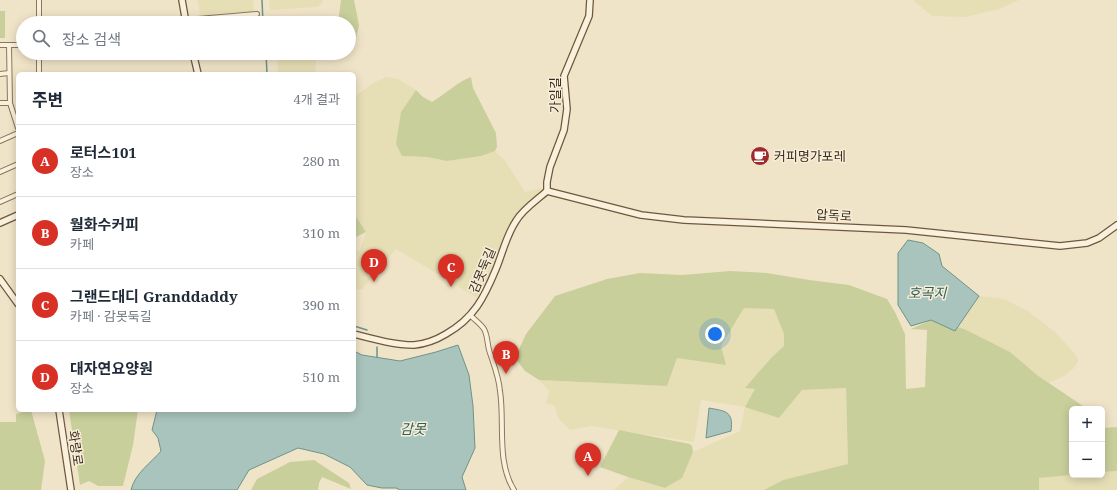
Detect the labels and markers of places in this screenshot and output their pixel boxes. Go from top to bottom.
cafe icon: 커피명가포레 [749,145,771,167]
place label: 커피명가포레 [774,147,846,165]
pin: D [361,249,387,282]
pin: C [438,254,464,287]
pin: B [493,341,519,374]
pin: A [575,443,601,476]

